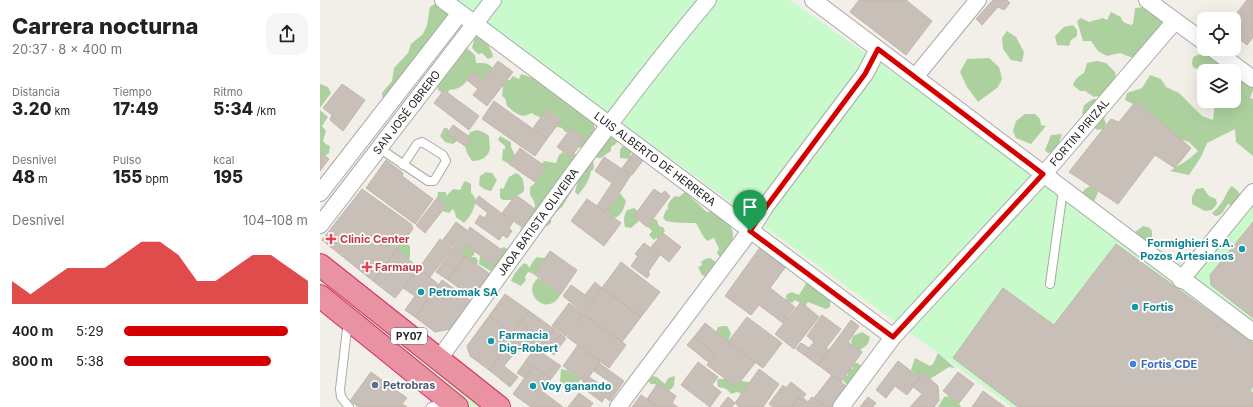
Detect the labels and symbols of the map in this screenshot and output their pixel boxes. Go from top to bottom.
street label: SAN JOSÉ OBRERO [370,68,443,157]
street label: FORTIN PIRIZAL [1047,96,1112,169]
street label: LUIS ALBERTO DE HERRERA [591,109,719,209]
street label: JAOA BATISTA OLIVEIRA [494,165,582,278]
pin [733,190,767,231]
place label: Clinic Center [340,232,410,246]
marker: Clinic Center [325,233,337,245]
place label: Formighieri S.A. Pozos Artesianos [1140,236,1234,263]
marker: Formighieri S.A. Pozos Artesianos [1237,244,1247,254]
place label: Farmaup [375,260,422,274]
marker: Farmaup [362,262,372,272]
place label: Petromak SA [429,285,498,299]
marker: Petromak SA [416,287,426,297]
place label: Fortis [1143,300,1174,314]
marker: Fortis [1130,302,1140,312]
road number: PY07 [391,328,427,344]
place label: Farmacia Dig-Robert [499,328,558,355]
marker: Farmacia Dig-Robert [486,336,496,346]
place label: Fortis CDE [1141,357,1197,371]
marker: Fortis CDE [1128,359,1138,369]
place label: Petrobras [383,378,435,392]
place label: Voy ganando [541,379,612,393]
marker: Petrobras [370,380,380,390]
marker: Voy ganando [528,381,538,391]

